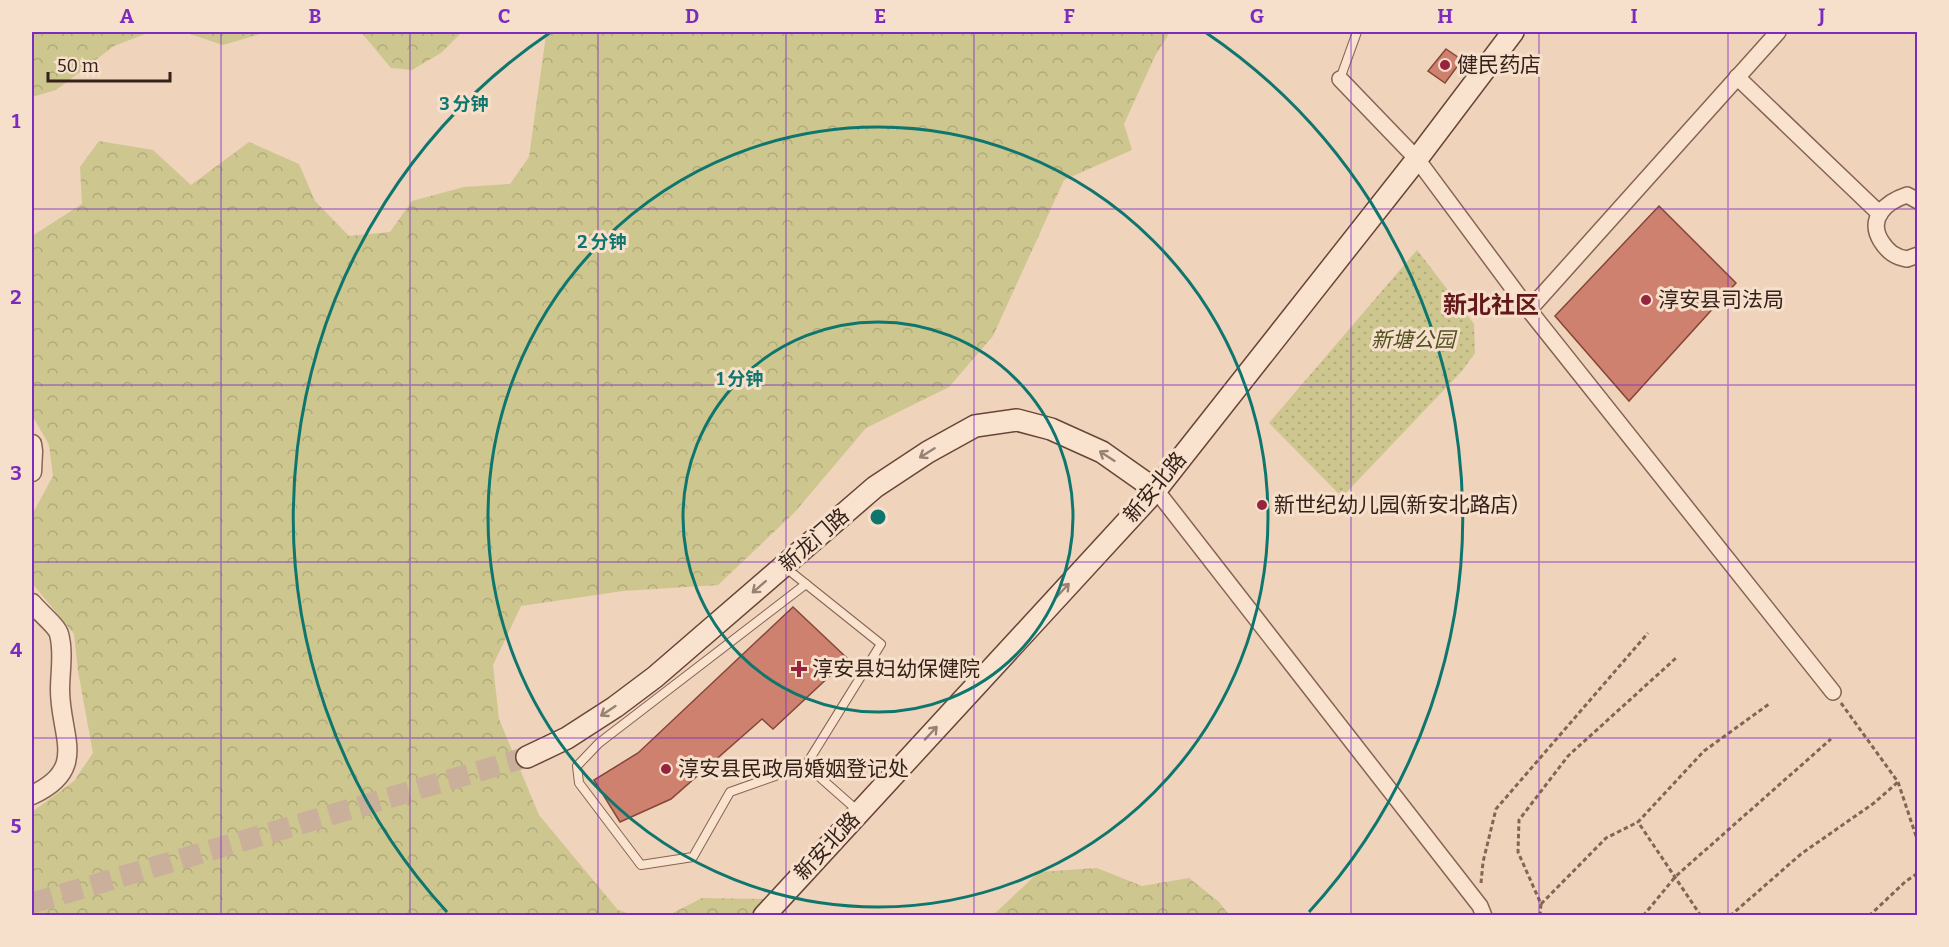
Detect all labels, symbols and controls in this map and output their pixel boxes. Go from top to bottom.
text: A [120,4,135,28]
text: B [309,4,322,28]
text: C [498,4,510,28]
text: D [685,4,699,28]
text: E [874,4,886,28]
text: F [1063,4,1075,28]
text: G [1250,4,1264,28]
text: H [1437,4,1453,28]
text: I [1630,4,1638,28]
text: J [1818,4,1826,28]
scale bar [48,45,170,83]
place label: 健民药店 [1457,52,1541,78]
text: 50 m [57,55,99,77]
marker: 健民药店 [1438,58,1452,72]
text: 3 分钟 [439,93,489,115]
text: 1 [12,109,21,133]
text: 2 分钟 [577,231,627,253]
text: 2 [10,285,22,309]
place label: 淳安县司法局 [1658,287,1784,313]
district label: 新北社区 [1443,291,1539,319]
marker: 淳安县司法局 [1639,293,1653,307]
park label: 新塘公园 [1371,327,1458,353]
text: 1 分钟 [716,368,764,390]
street label: 新安北路 [1118,446,1192,528]
one-way arrow [919,447,936,459]
one-way arrow [1099,450,1116,463]
text: 3 [10,461,22,485]
place label: 新世纪幼儿园(新安北路店) [1274,492,1518,518]
marker: 新世纪幼儿园(新安北路店) [1255,498,1269,512]
street label: 新龙门路 [774,503,854,577]
centre of rings [868,507,888,527]
one-way arrow [752,580,767,594]
one-way arrow [1056,583,1070,598]
text: 4 [10,638,22,662]
place label: 淳安县妇幼保健院 [812,656,980,682]
marker: 淳安县妇幼保健院 [790,660,808,678]
one-way arrow [600,705,617,717]
one-way arrow [924,726,938,741]
place label: 淳安县民政局婚姻登记处 [678,756,909,782]
marker: 淳安县民政局婚姻登记处 [659,762,673,776]
street label: 新安北路 [789,806,865,886]
text: 5 [11,814,22,838]

